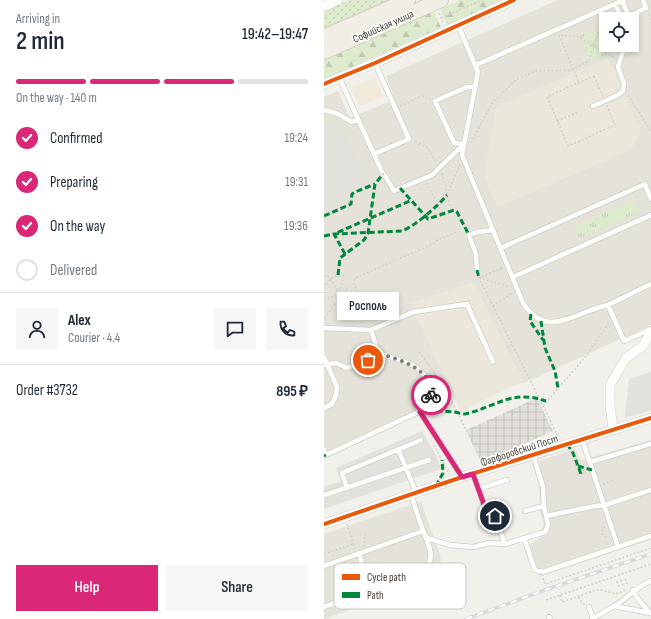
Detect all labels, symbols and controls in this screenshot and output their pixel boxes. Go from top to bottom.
street label: Софийская улица [351,7,416,46]
text: Arriving in [16,11,60,27]
map controls [599,12,639,52]
button: locate [599,12,639,52]
text: 19:42–19:47 [242,25,308,44]
text: 2 min [16,26,65,57]
text: On the way · 140 m [16,90,97,106]
icon: check [16,127,38,149]
text: Confirmed [50,129,103,148]
text: 19:24 [285,130,308,146]
icon: check [16,171,38,193]
text: Preparing [50,173,98,192]
text: 19:31 [285,174,308,190]
icon: check [16,215,38,237]
text: On the way [50,217,105,236]
text: 19:36 [284,218,308,234]
text: Delivered [50,261,97,280]
callout: Росполь [337,292,399,320]
text: Росполь [349,298,387,314]
button: person [16,308,58,350]
button: chat [214,308,256,350]
button: phone [266,308,308,350]
text: Alex [68,311,91,330]
text: Courier · 4.4 [68,330,120,346]
pin [351,343,385,377]
icon: bag [357,349,379,371]
courier [411,375,451,415]
text: Order #3732 [16,381,78,400]
text: 895 ₽ [276,382,308,401]
icon: bike [420,384,442,406]
street label: Фарфоровский Пост [479,432,560,469]
pin [478,499,512,533]
icon: home [484,505,506,527]
legend [334,563,466,609]
button: Help [16,565,158,611]
button: Share [166,565,308,611]
text: Cycle path [367,571,406,584]
text: Path [367,589,384,602]

